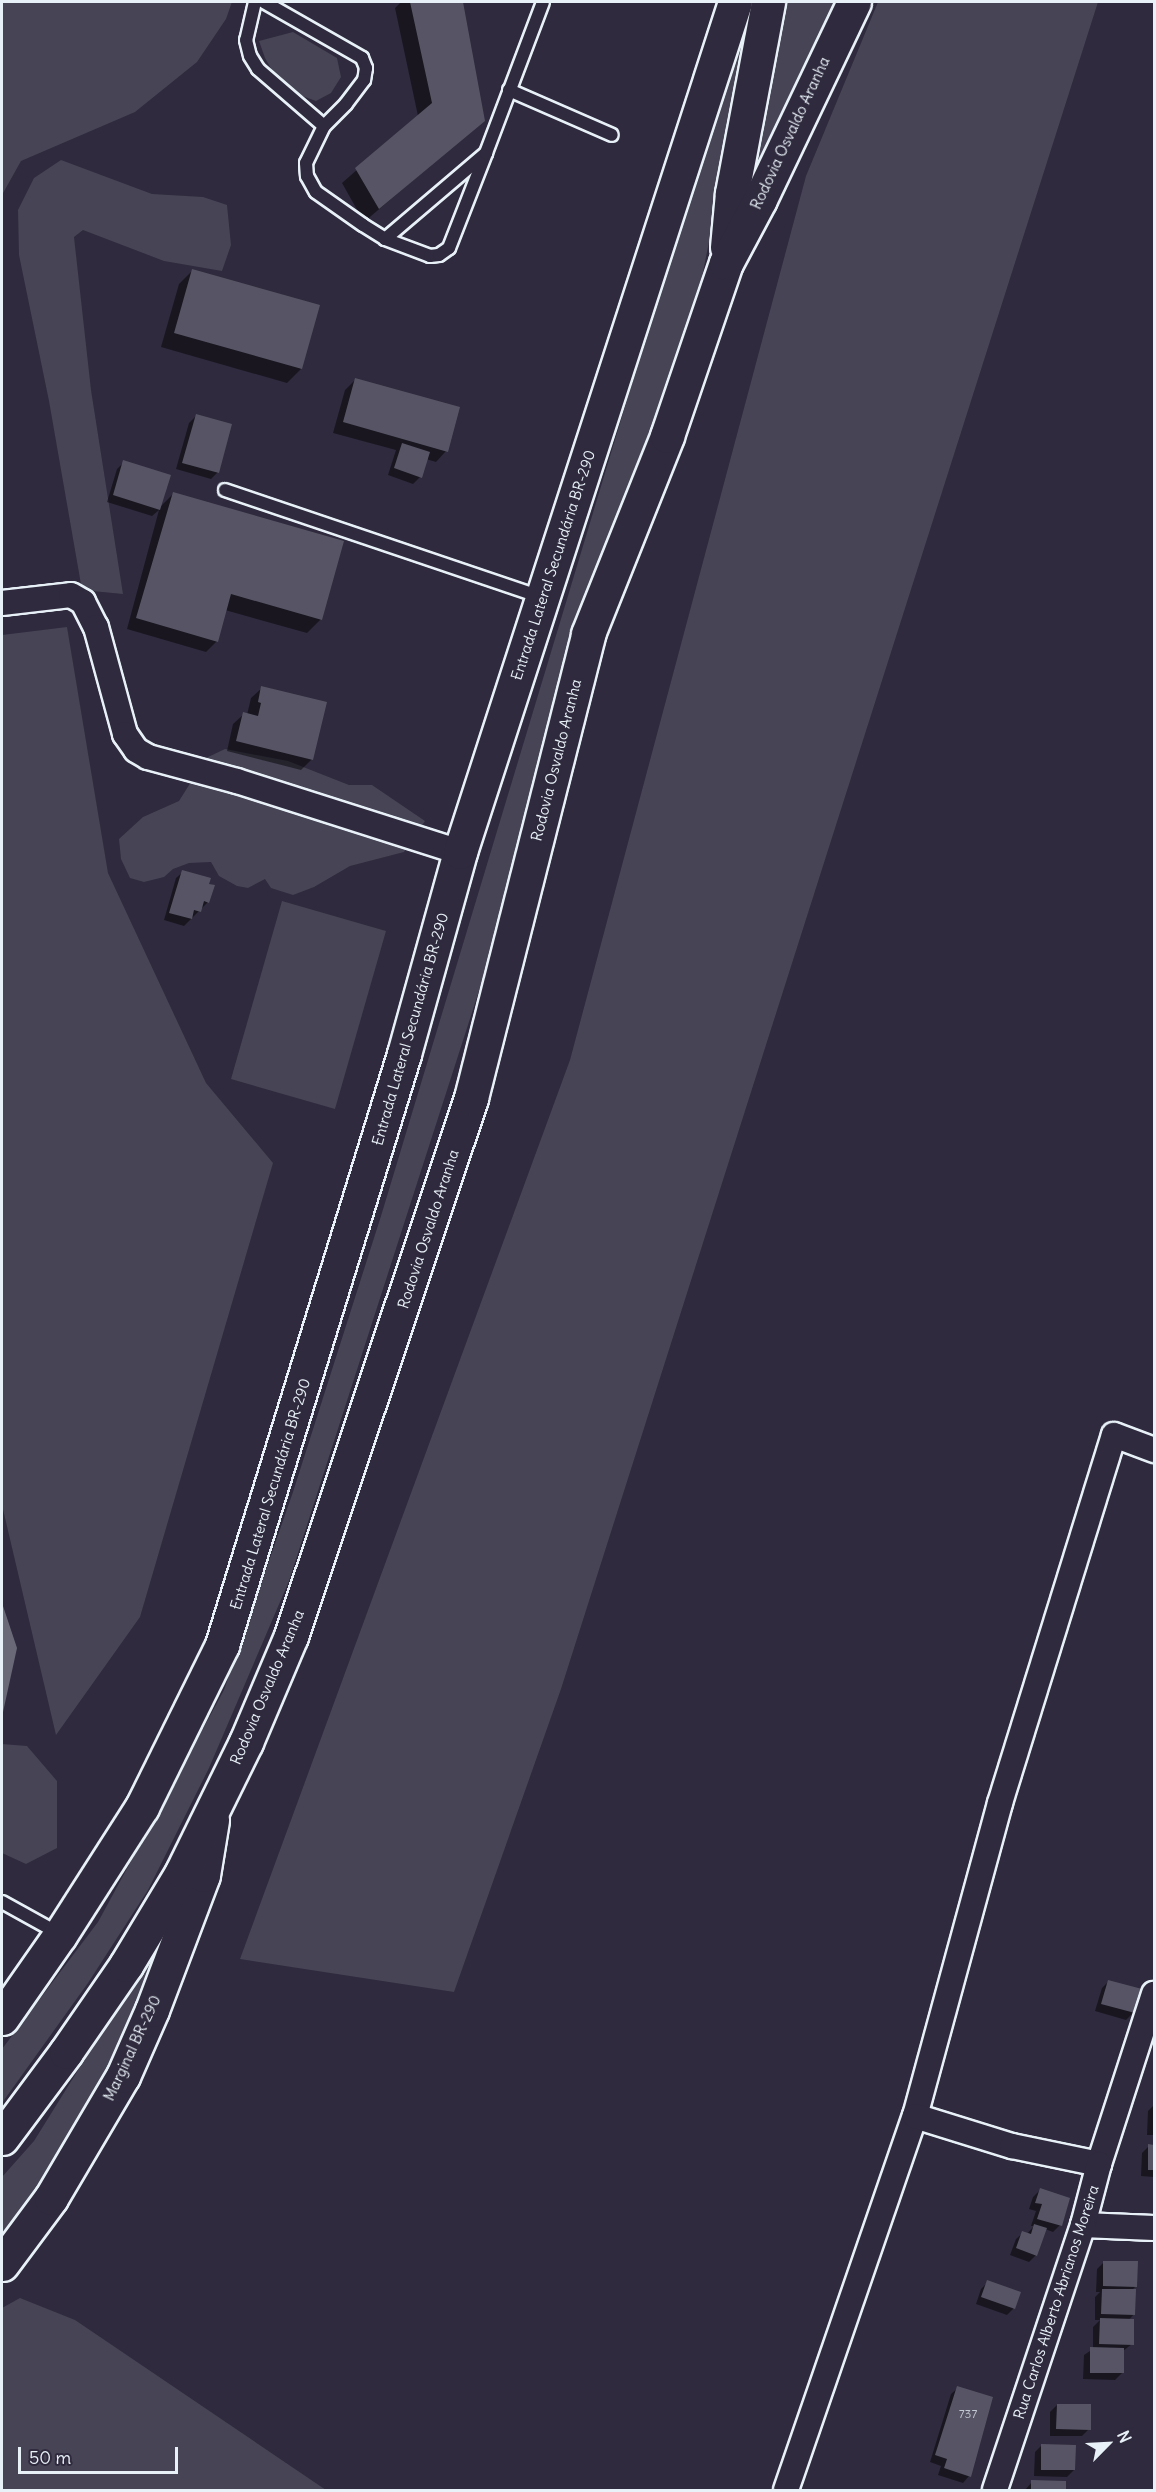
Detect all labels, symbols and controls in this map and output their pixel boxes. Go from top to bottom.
street label: Rodovia Osvaldo Aranha [747,54,833,212]
street label: Entrada Lateral Secundária BR-290 [507,448,599,682]
street label: Rodovia Osvaldo Aranha [527,677,585,843]
street label: Entrada Lateral Secundária BR-290 [368,911,452,1147]
street label: Rodovia Osvaldo Aranha [394,1147,462,1311]
street label: Entrada Lateral Secundária BR-290 [226,1376,314,1612]
street label: Rodovia Osvaldo Aranha [226,1607,308,1767]
street label: Marginal BR-290 [100,1992,164,2104]
street label: Rua Carlos Alberto Abrianos Moreira [1010,2183,1102,2421]
house number: 737 [959,2407,977,2421]
north arrow [1078,2414,1138,2474]
text: N [1113,2428,1136,2446]
scale bar [21,2435,182,2473]
text: 50 m [29,2446,71,2469]

